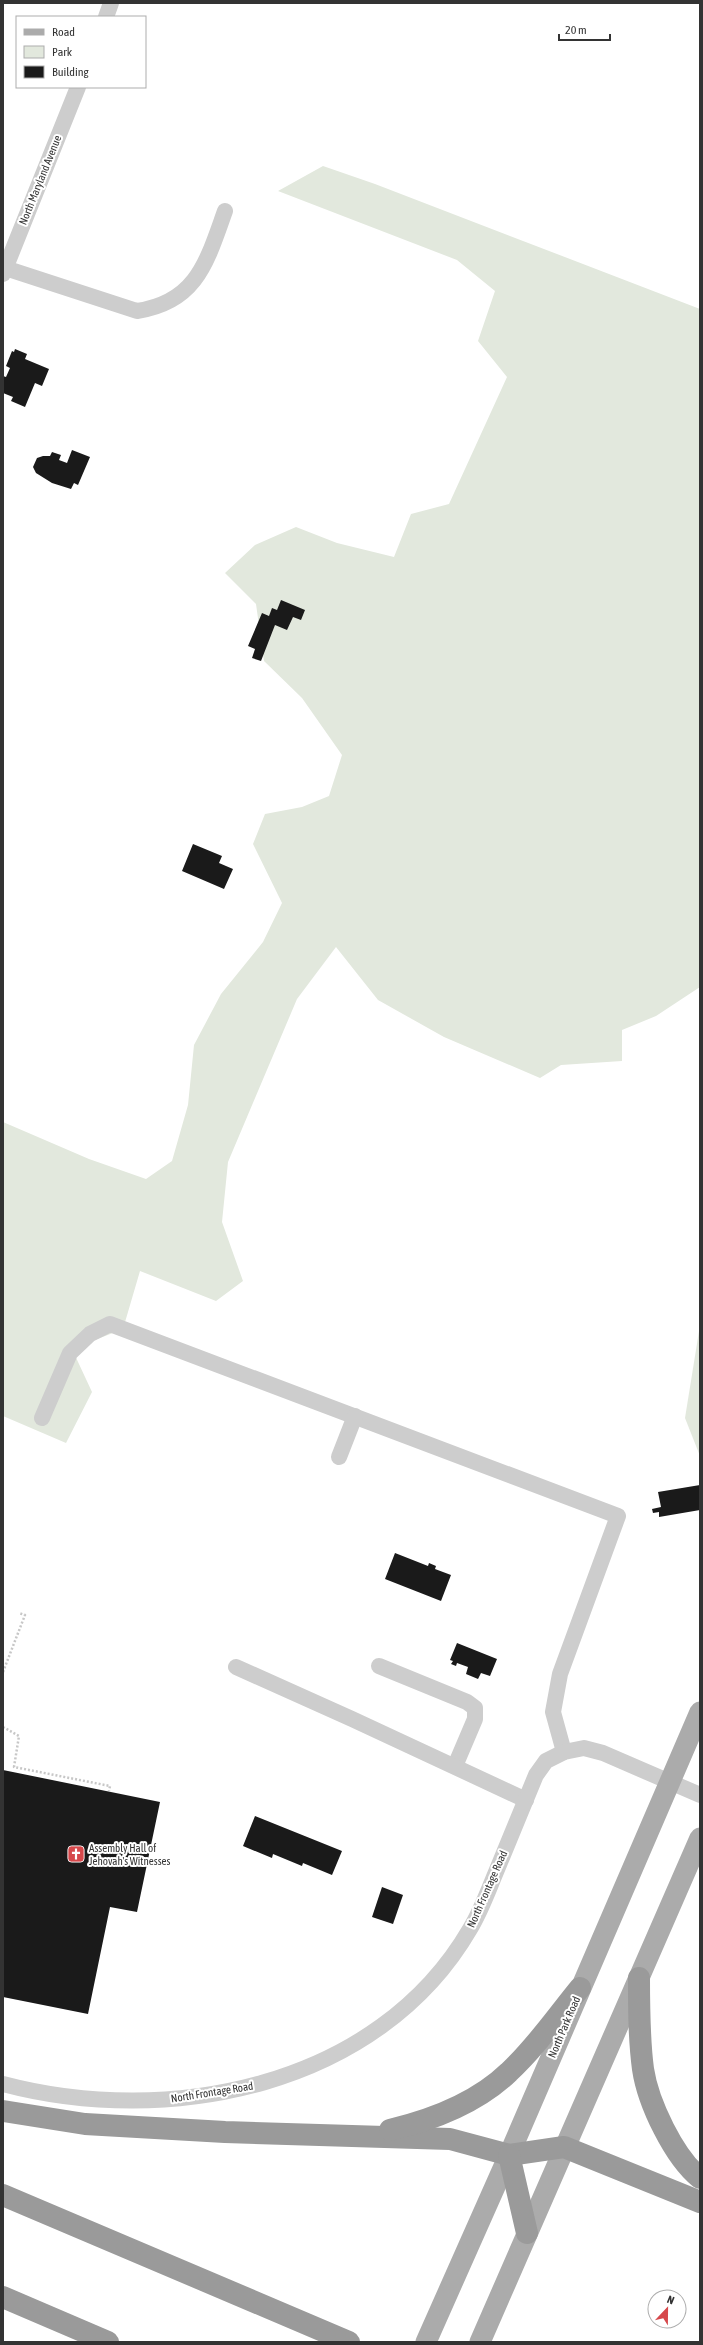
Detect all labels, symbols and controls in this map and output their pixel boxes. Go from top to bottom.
legend [16,16,146,88]
scale bar [559,16,610,42]
text: 20 m [565,23,587,37]
text: Road [52,25,75,39]
text: Park [52,45,73,59]
text: Building [52,65,90,79]
street label: North Maryland Avenue [17,133,63,227]
place label: Assembly Hall of Jehovah's Witnesses [89,1842,171,1867]
church icon: Assembly Hall of Jehovah's Witnesses [66,1844,86,1864]
street label: North Frontage Road [465,1849,509,1929]
street label: North Park Road [546,1994,582,2060]
street label: North Frontage Road [170,2080,254,2104]
north arrow [647,2289,687,2329]
text: N [665,2293,676,2307]

